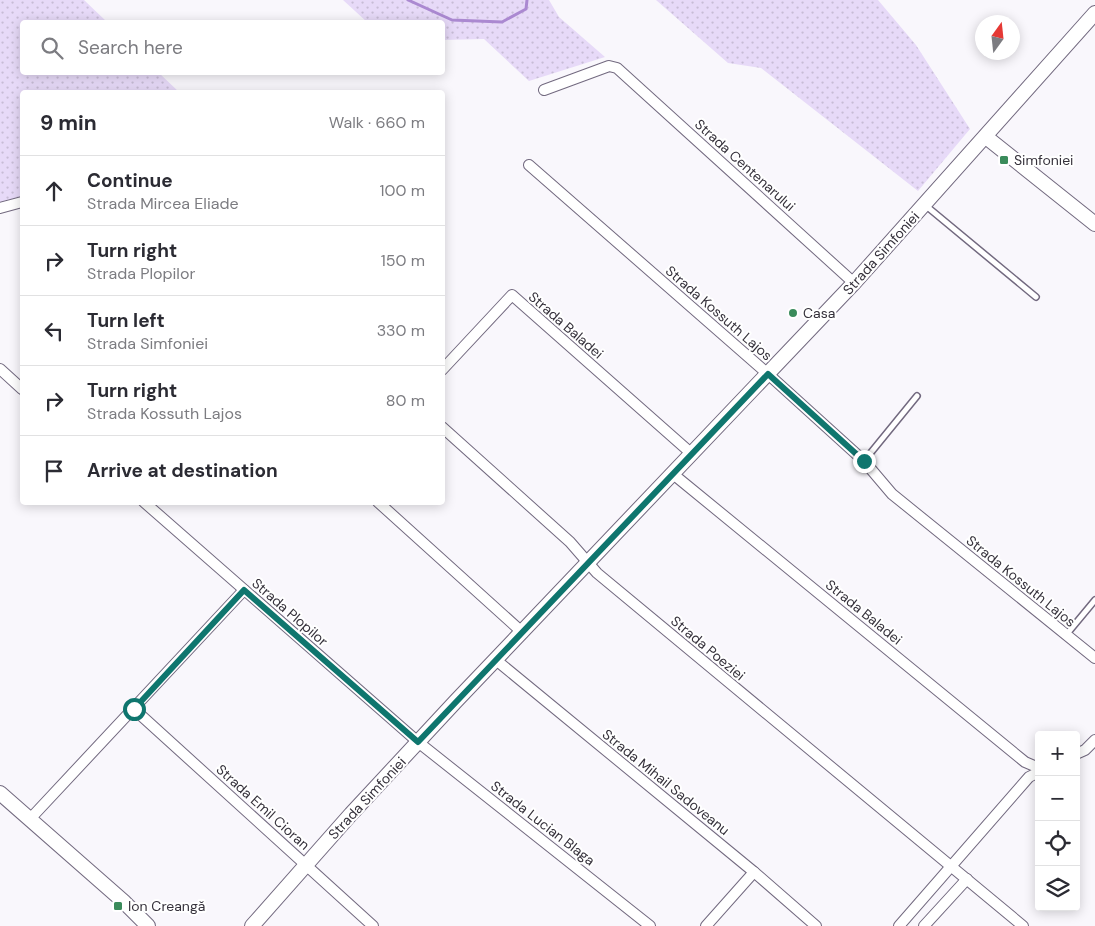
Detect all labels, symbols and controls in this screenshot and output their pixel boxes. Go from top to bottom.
north arrow [975,15,1020,60]
search box [20,20,445,75]
icon: search [38,34,66,62]
text: Search here [78,35,183,60]
text: 9 min [40,109,97,137]
text: Walk · 660 m [329,112,425,133]
street label: Strada Centenarului [691,115,799,215]
place label: Simfoniei [1014,151,1073,169]
marker: Simfoniei [998,154,1010,166]
text: Continue [87,168,173,193]
icon: ahead [40,177,68,205]
text: 100 m [380,180,425,201]
text: Strada Mircea Eliade [87,193,239,214]
street label: Strada Simfoniei [839,208,923,298]
text: Turn right [87,238,177,263]
icon: right [40,247,68,275]
text: 150 m [381,250,425,271]
street label: Strada Kossuth Lajos [662,262,776,364]
text: Strada Plopilor [87,263,195,284]
street label: Strada Baladei [525,288,607,362]
place label: Casa [803,304,835,322]
marker: Casa [787,307,799,319]
text: Turn left [87,308,165,333]
icon: left [40,317,68,345]
text: 330 m [377,320,425,341]
text: Strada Simfoniei [87,333,208,354]
text: Turn right [87,378,177,403]
icon: right [40,387,68,415]
text: 80 m [386,390,425,411]
text: Strada Kossuth Lajos [87,403,242,424]
route end [853,450,876,473]
icon: arrive [40,457,68,485]
text: Arrive at destination [87,458,278,483]
street label: Strada Kossuth Lajos [963,531,1079,631]
street label: Strada Plopilor [248,574,332,650]
street label: Strada Baladei [822,576,906,648]
street label: Strada Poeziei [667,612,749,684]
route start [123,698,146,721]
street label: Strada Mihail Sadoveanu [599,725,733,839]
map controls [1035,731,1080,911]
button: + [1035,731,1080,776]
street label: Strada Simfoniei [324,753,410,843]
street label: Strada Emil Cioran [213,760,313,854]
button: − [1035,776,1080,821]
street label: Strada Lucian Blaga [487,777,599,869]
button: locate [1035,821,1080,866]
button: layers [1035,866,1080,911]
place label: Ion Creangă [128,897,205,915]
marker: Ion Creangă [112,900,124,912]

